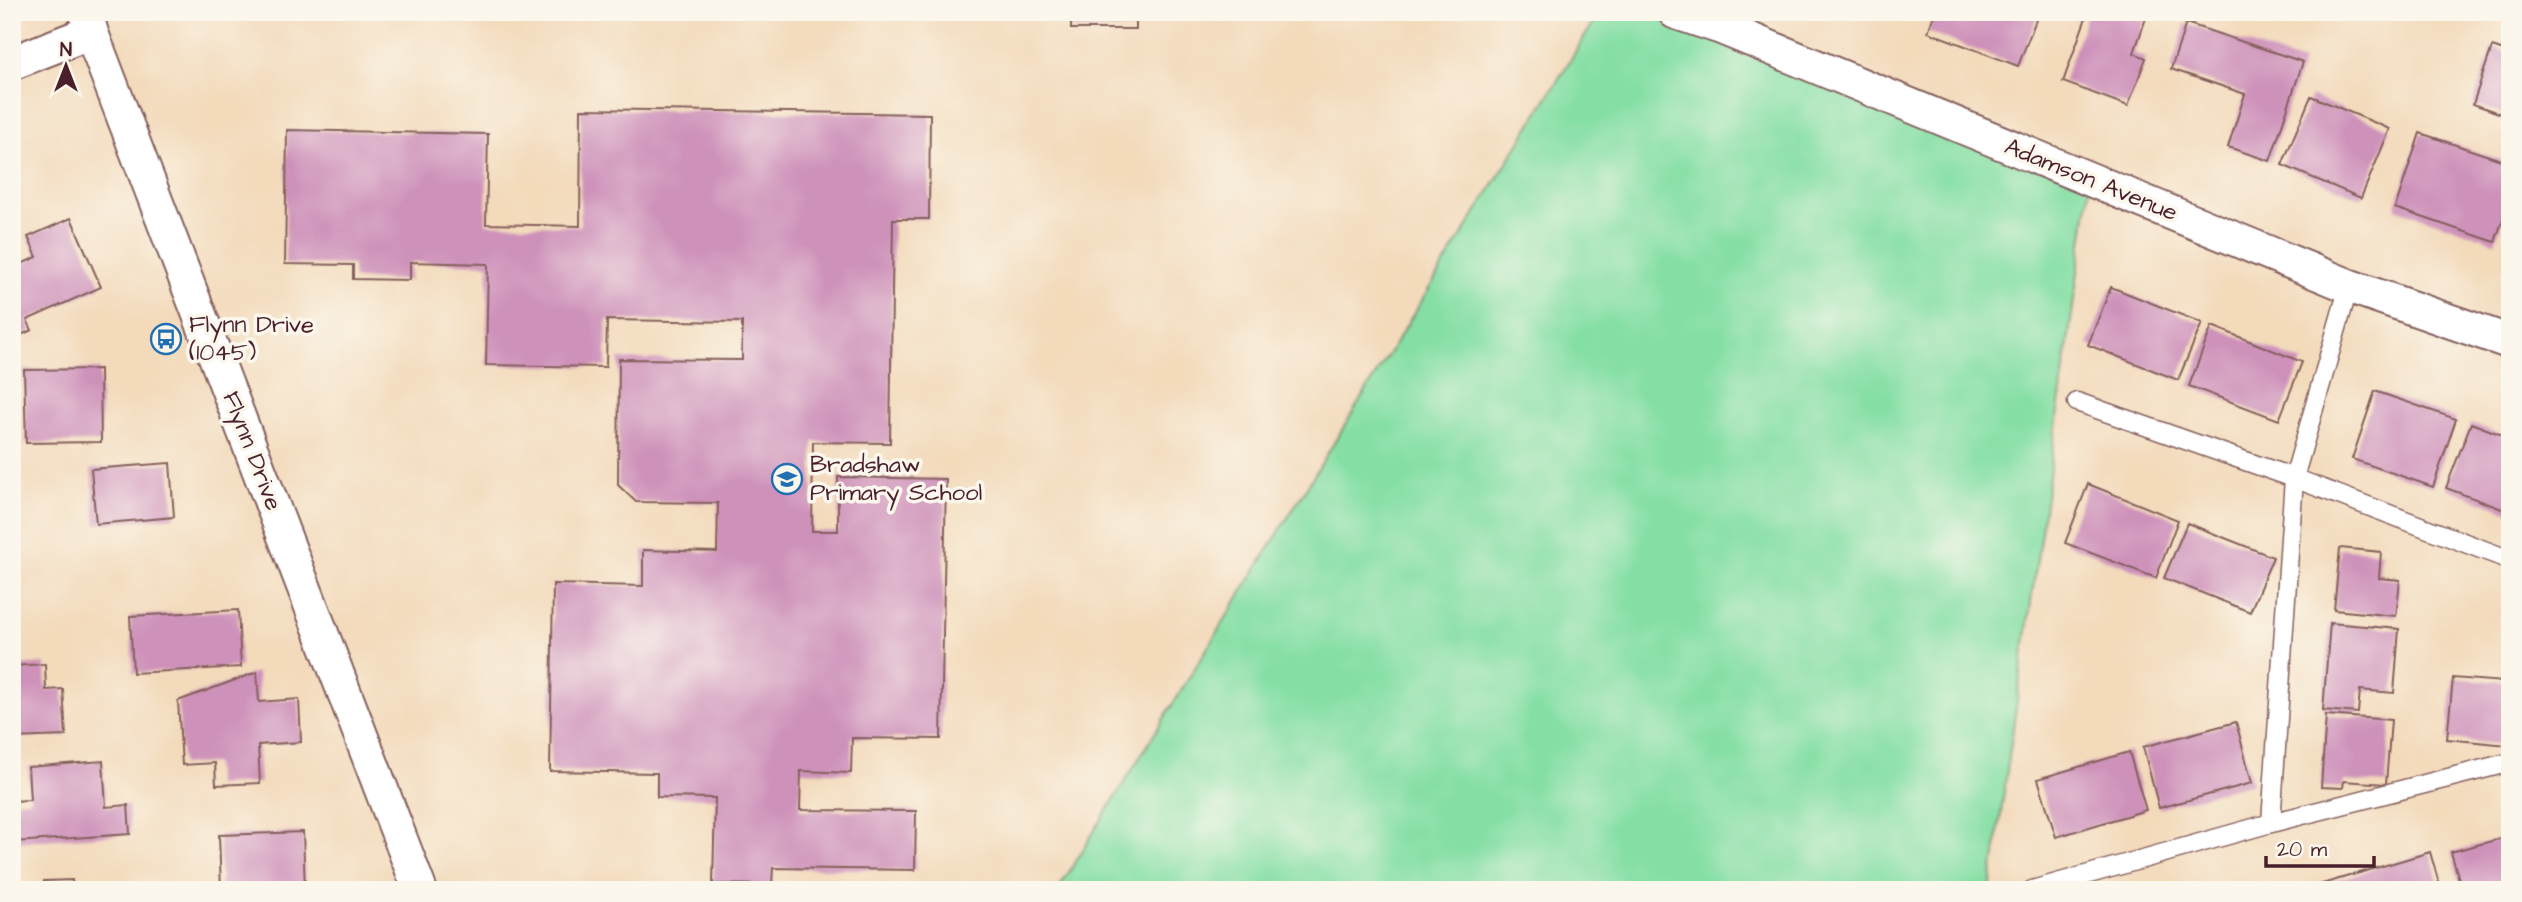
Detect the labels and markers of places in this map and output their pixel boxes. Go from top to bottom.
place label: Flynn Drive (1045) [189,308,314,370]
bus stop icon: Flynn Drive (1045) [149,322,183,356]
place label: Bradshaw Primary School [810,448,982,511]
school or university icon: Bradshaw Primary School [770,462,804,496]

